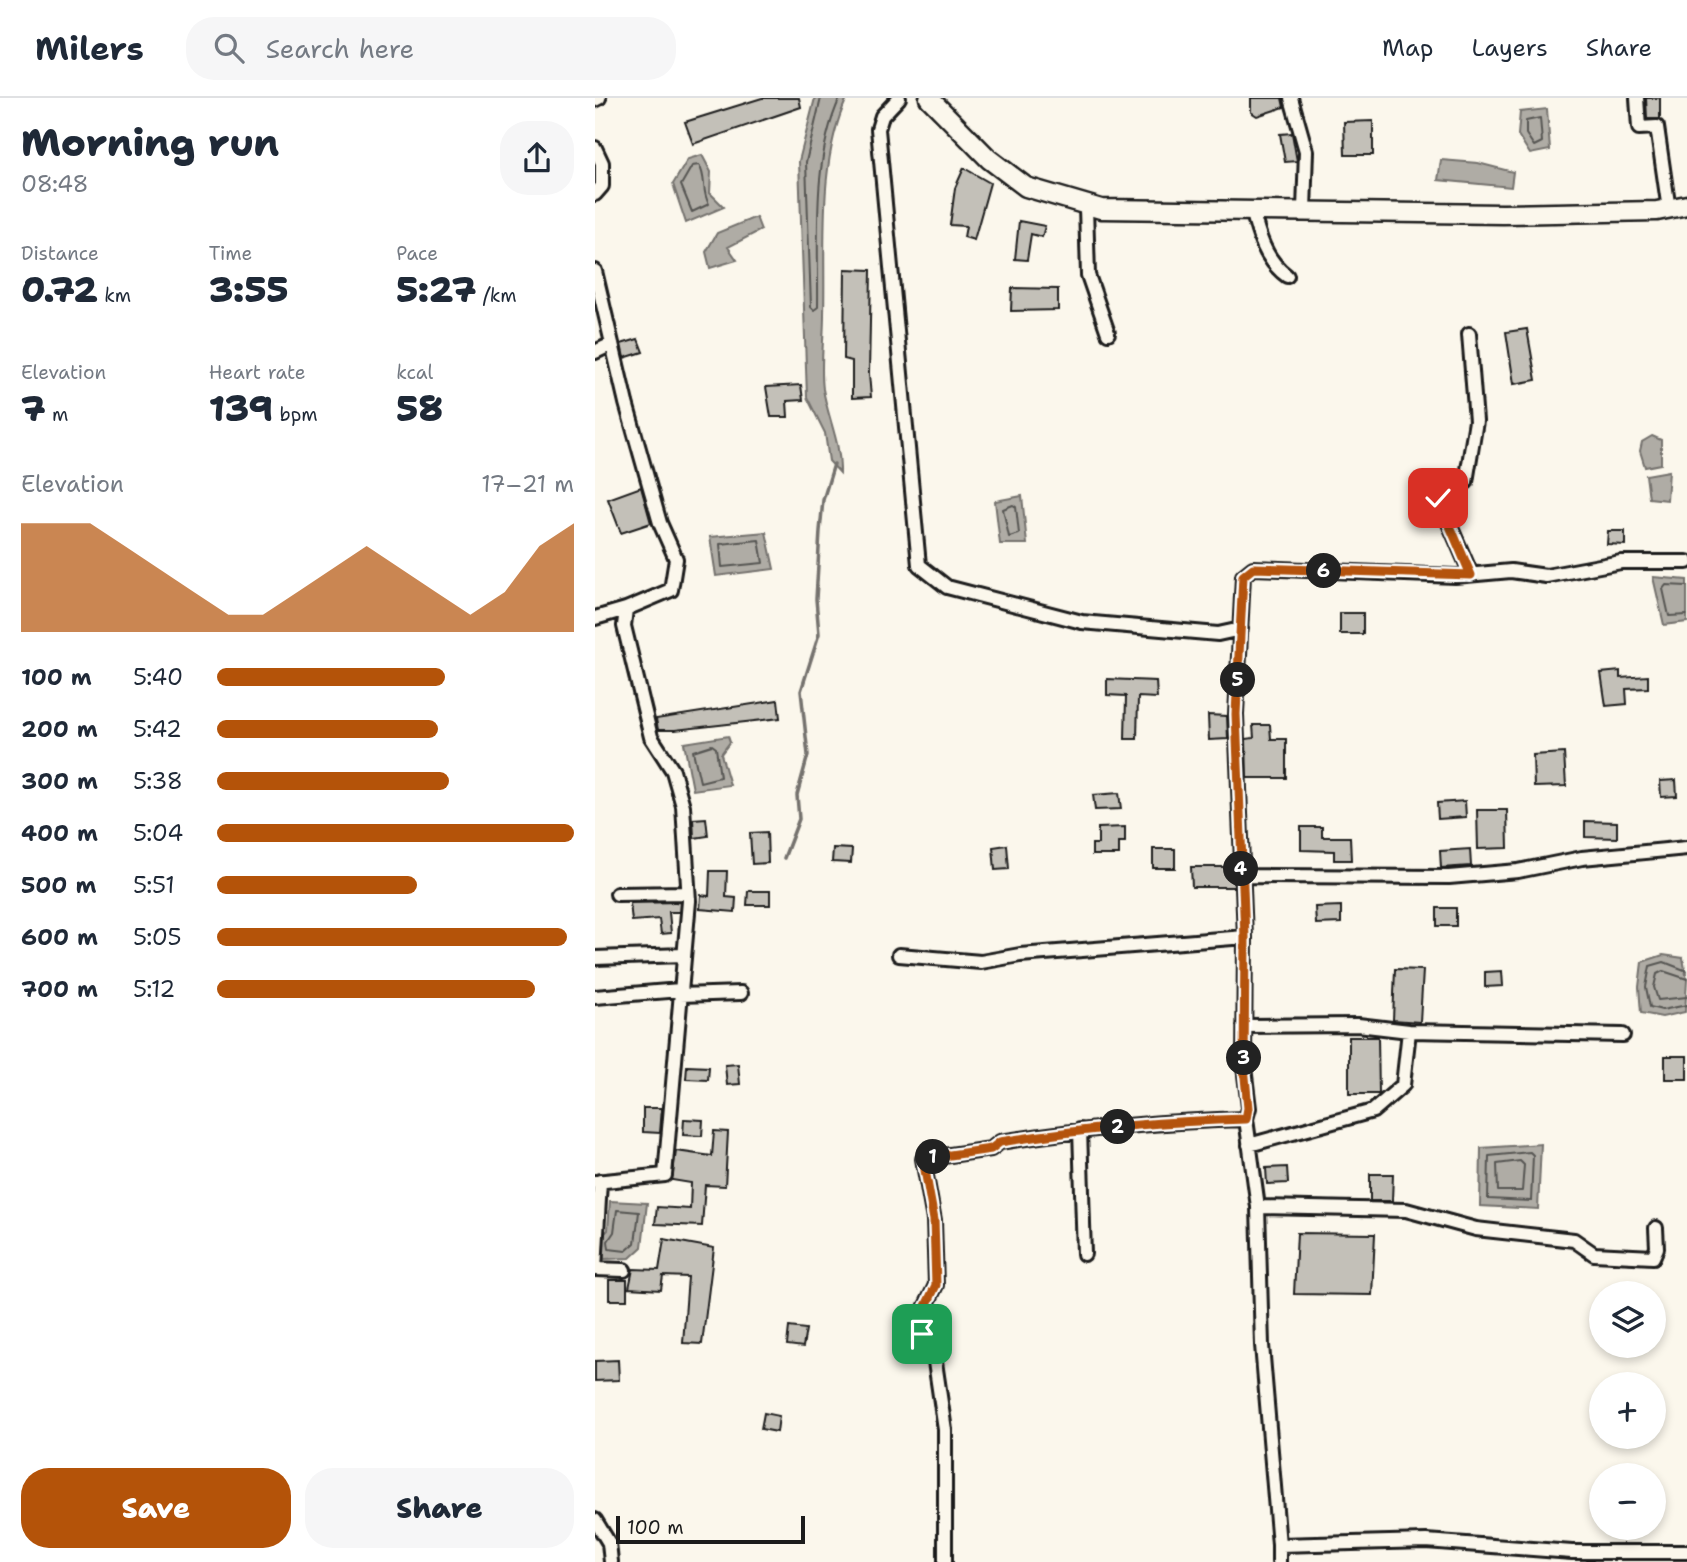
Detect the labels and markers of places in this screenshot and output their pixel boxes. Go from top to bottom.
pin [1408,468,1468,528]
pin: 6 [1307,554,1341,588]
pin: 5 [1221,662,1255,698]
pin: 4 [1223,852,1259,886]
pin: 3 [1227,1040,1261,1076]
pin: 2 [1100,1110,1135,1144]
pin: 1 [915,1140,951,1174]
pin [892,1304,952,1364]

